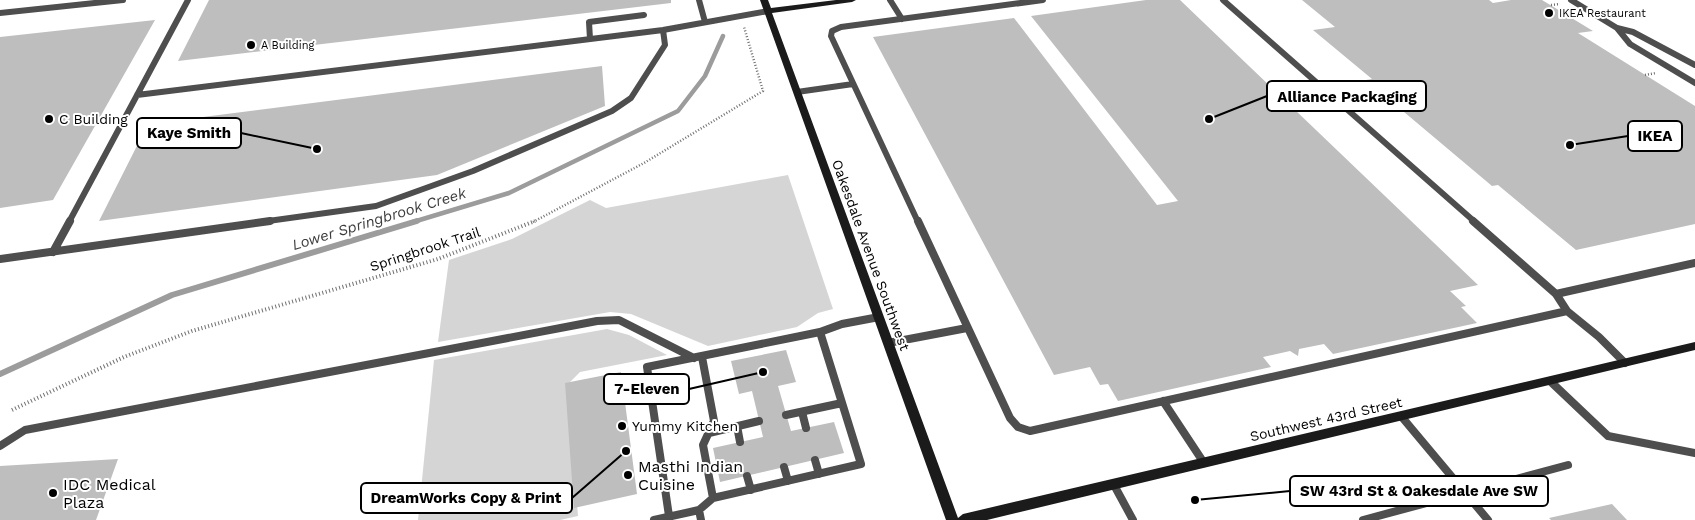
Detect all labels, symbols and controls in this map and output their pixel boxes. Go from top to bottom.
marker: IKEA Restaurant [1543,7,1555,19]
place label: IKEA Restaurant [1559,7,1646,20]
marker: A Building [245,39,257,51]
place label: A Building [261,39,314,52]
callout: Alliance Packaging [1267,81,1426,111]
text: Alliance Packaging [1277,88,1417,106]
place label: C Building [59,111,128,127]
marker: C Building [43,113,55,125]
callout: Kaye Smith [137,118,241,148]
callout: IKEA [1628,121,1682,151]
text: Kaye Smith [147,124,231,142]
text: IKEA [1638,127,1673,145]
street label: Oakesdale Avenue Southwest [829,157,913,353]
water label: Lower Springbrook Creek [290,184,469,254]
street label: Springbrook Trail [368,223,483,274]
callout: 7-Eleven [604,374,689,404]
text: 7-Eleven [614,380,680,398]
street label: Southwest 43rd Street [1248,394,1404,444]
place label: Yummy Kitchen [632,418,738,434]
marker: Yummy Kitchen [616,420,628,432]
place label: Masthi Indian Cuisine [638,457,743,494]
marker: Masthi Indian Cuisine [622,469,634,481]
place label: IDC Medical Plaza [63,475,156,512]
callout: SW 43rd St & Oakesdale Ave SW [1290,476,1548,506]
text: SW 43rd St & Oakesdale Ave SW [1300,482,1538,500]
callout: DreamWorks Copy & Print [361,483,572,513]
marker: IDC Medical Plaza [47,487,59,499]
text: DreamWorks Copy & Print [371,489,562,507]

